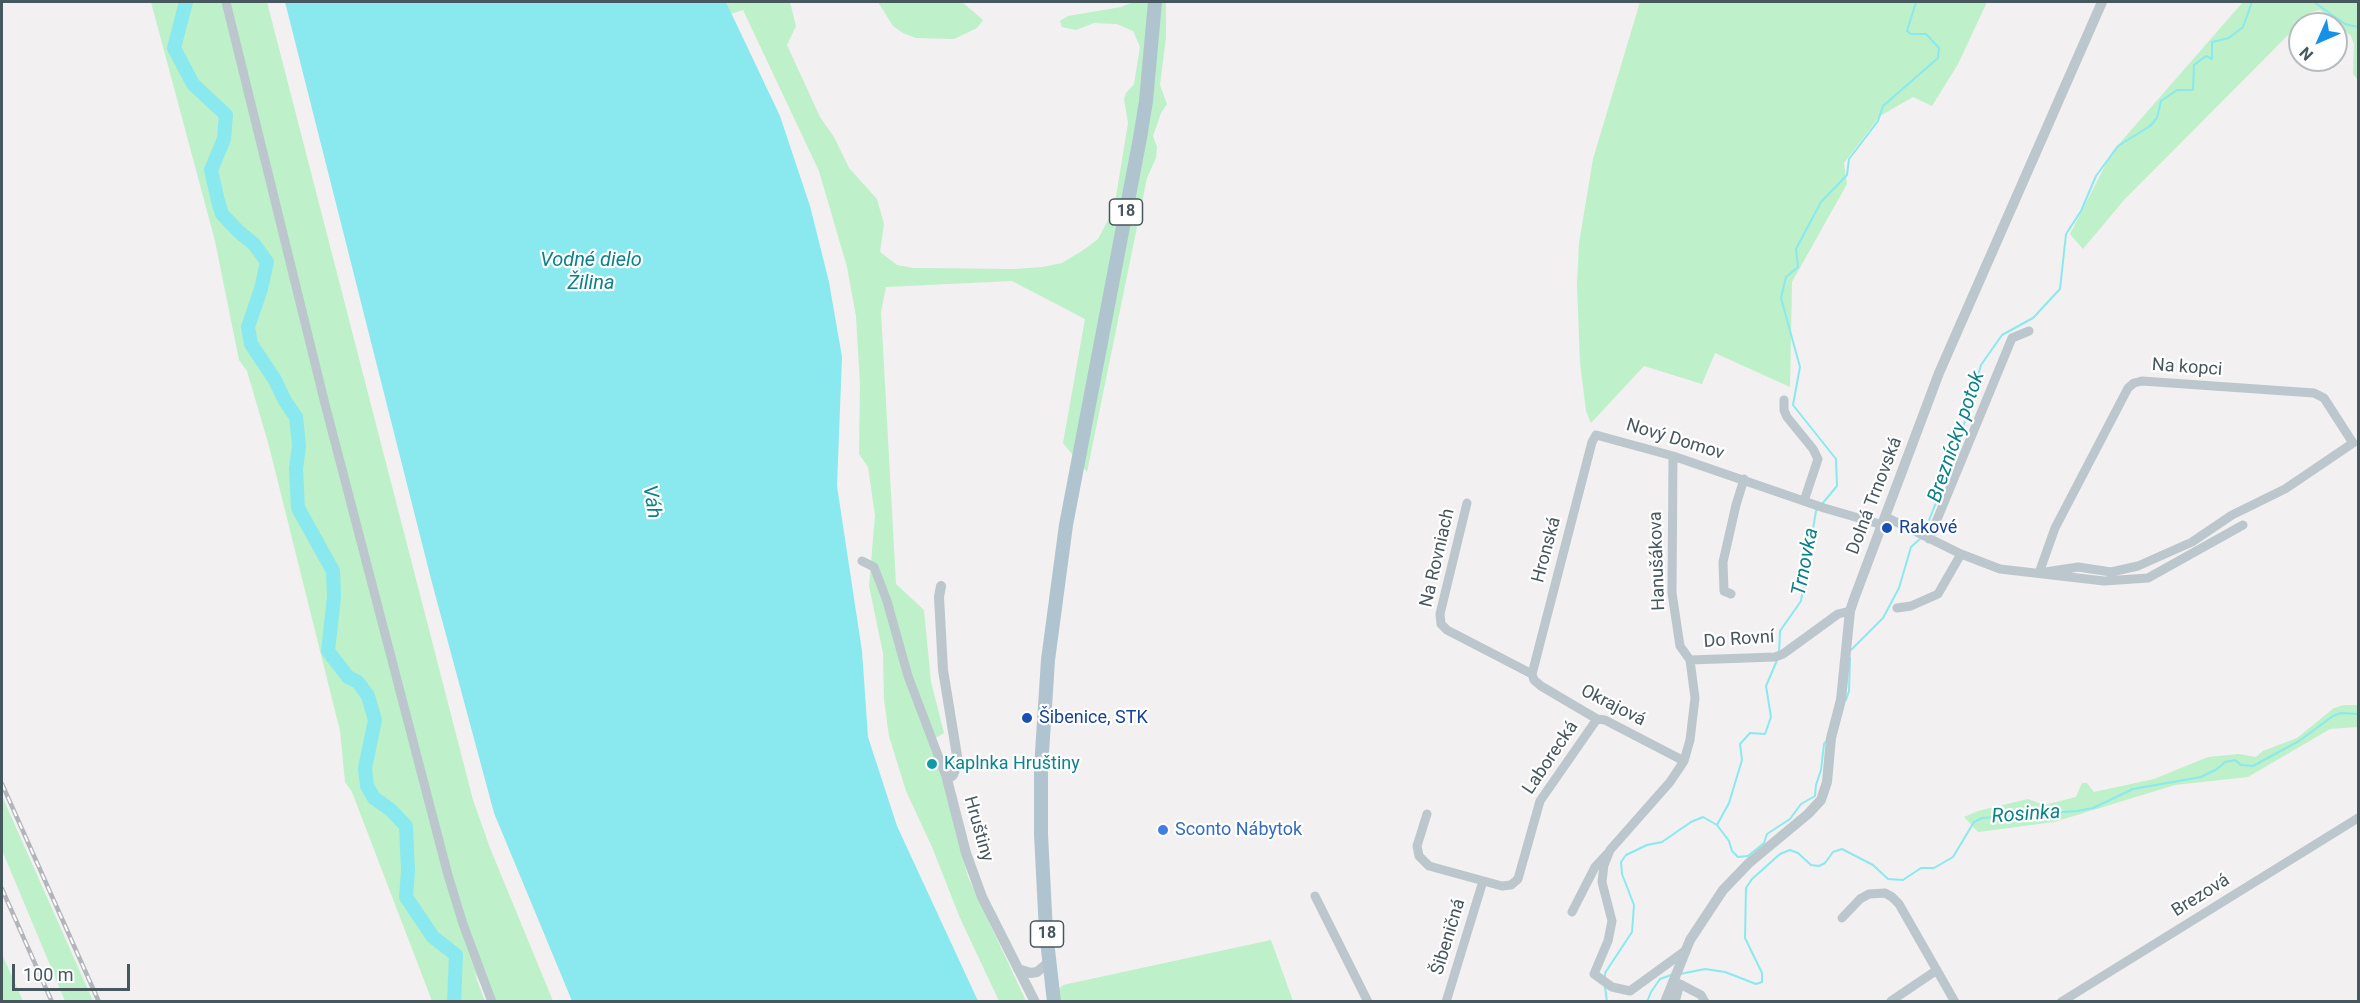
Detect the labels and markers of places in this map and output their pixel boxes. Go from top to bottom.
place label: Rakové [1899,517,1957,539]
marker: Rakové [1880,521,1894,535]
place label: Šibenice, STK [1039,707,1148,729]
marker: Šibenice, STK [1020,711,1034,725]
place label: Kaplnka Hruštiny [944,753,1080,775]
marker: Kaplnka Hruštiny [925,757,939,771]
place label: Sconto Nábytok [1175,819,1302,841]
marker: Sconto Nábytok [1156,823,1170,837]

